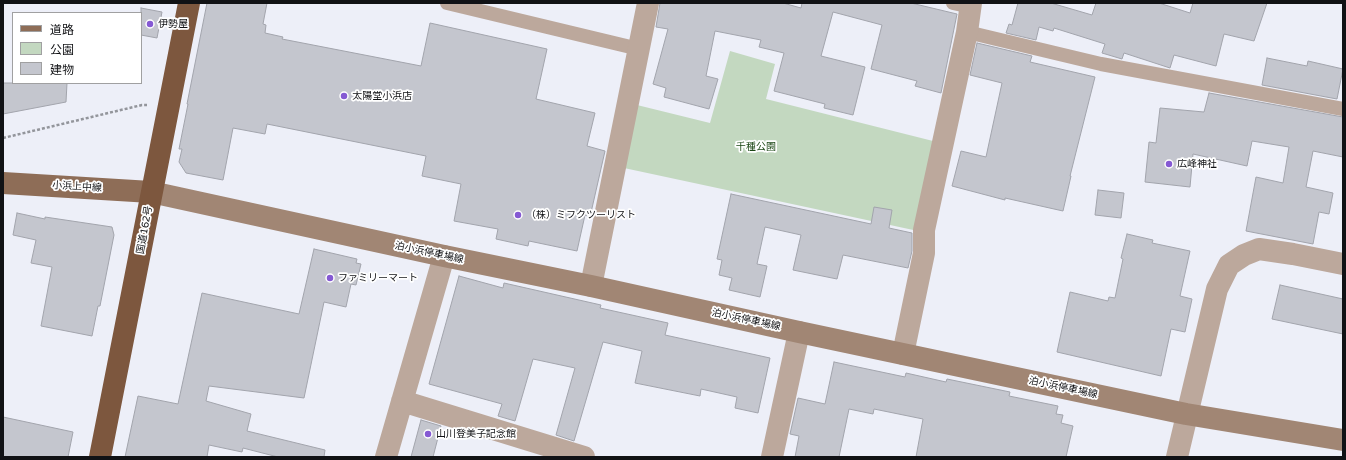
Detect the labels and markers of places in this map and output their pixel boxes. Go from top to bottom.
place label: 伊勢屋 [158,18,188,30]
marker: 伊勢屋 [145,19,155,29]
place label: 太陽堂小浜店 [352,90,412,102]
marker: 太陽堂小浜店 [339,91,349,101]
place label: 広峰神社 [1177,158,1217,170]
marker: 広峰神社 [1164,159,1174,169]
place label: （株）ミフクツーリスト [526,209,636,221]
marker: （株）ミフクツーリスト [513,210,523,220]
place label: ファミリーマート [338,272,418,284]
marker: ファミリーマート [325,273,335,283]
place label: 山川登美子記念館 [436,428,516,440]
marker: 山川登美子記念館 [423,429,433,439]

